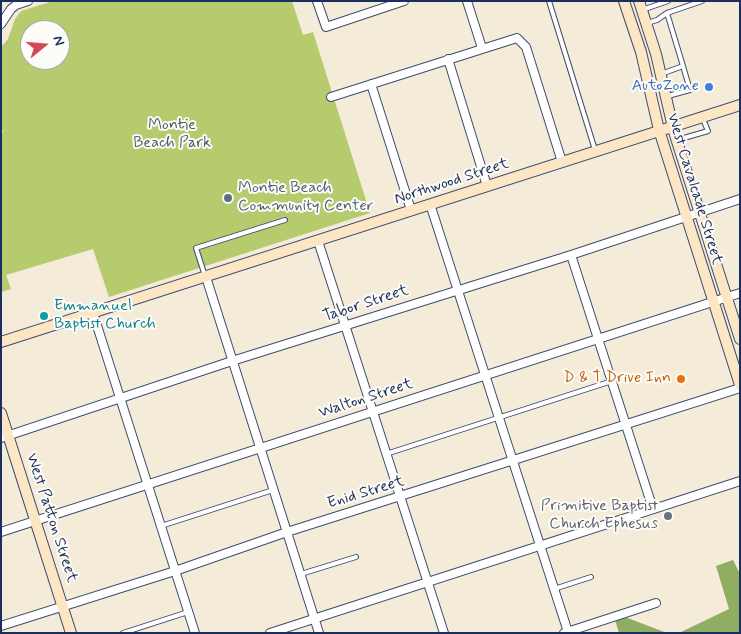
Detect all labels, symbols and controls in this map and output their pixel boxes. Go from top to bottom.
north arrow [20,20,70,70]
text: N [48,34,68,48]
place label: AutoZone [632,77,699,97]
marker: AutoZone [703,81,715,93]
street label: West Cavalcade Street [662,111,726,267]
park label: Montie Beach Park [133,116,211,154]
street label: Northwood Street [392,154,512,210]
place label: Montie Beach Community Center [238,179,373,217]
marker: Montie Beach Community Center [222,192,234,204]
street label: Tabor Street [321,281,411,327]
place label: Emmanuel Baptist Church [54,297,156,335]
marker: Emmanuel Baptist Church [38,310,50,322]
place label: D & T Drive Inn [564,369,671,389]
marker: D & T Drive Inn [675,373,687,385]
street label: Walton Street [316,375,416,423]
street label: West Patton Street [21,451,81,585]
street label: Enid Street [325,472,407,514]
place label: Primitive Baptist Church Ephesus [541,497,658,535]
marker: Primitive Baptist Church Ephesus [662,510,674,522]

